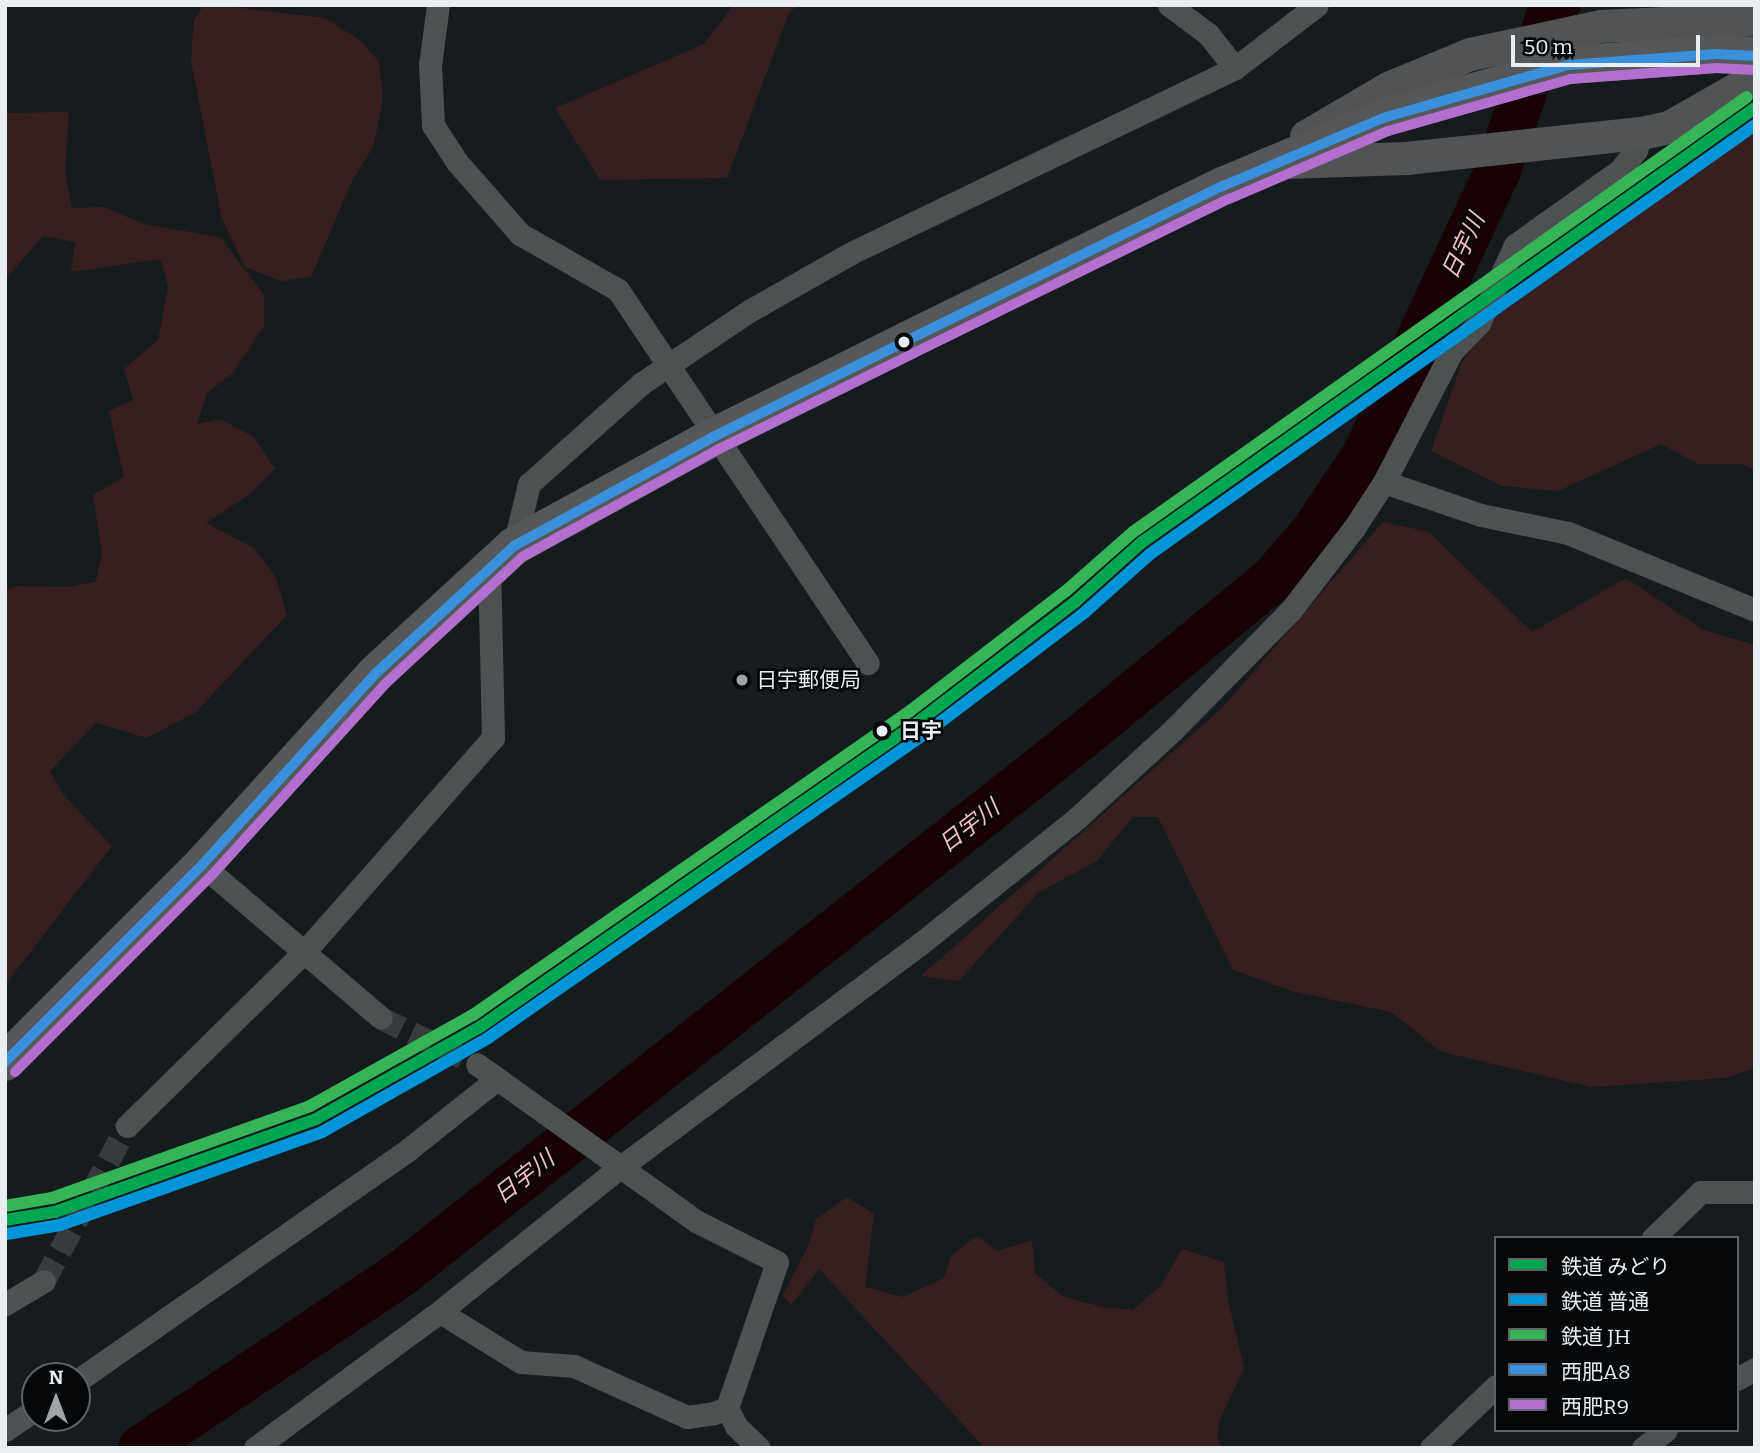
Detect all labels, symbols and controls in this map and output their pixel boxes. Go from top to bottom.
scale bar [1515,21,1704,65]
text: 50 m [1524,34,1573,60]
water label: 日宇川 [1436,209,1490,283]
unlabelled marker [897,335,911,349]
place label: 日宇郵便局 [756,667,861,693]
marker: 日宇郵便局 [734,672,750,688]
place label: 日宇 [900,718,942,744]
marker: 日宇 [870,719,894,743]
water label: 日宇川 [933,794,1005,858]
water label: 日宇川 [488,1145,560,1209]
legend [1494,1236,1739,1432]
text: 鉄道 みどり [1561,1254,1670,1280]
text: 鉄道 普通 [1561,1289,1649,1315]
text: 鉄道 JH [1561,1324,1631,1350]
text: 西肥A8 [1561,1359,1631,1385]
north arrow [21,1362,91,1432]
text: N [49,1366,63,1389]
text: 西肥R9 [1561,1394,1629,1420]

